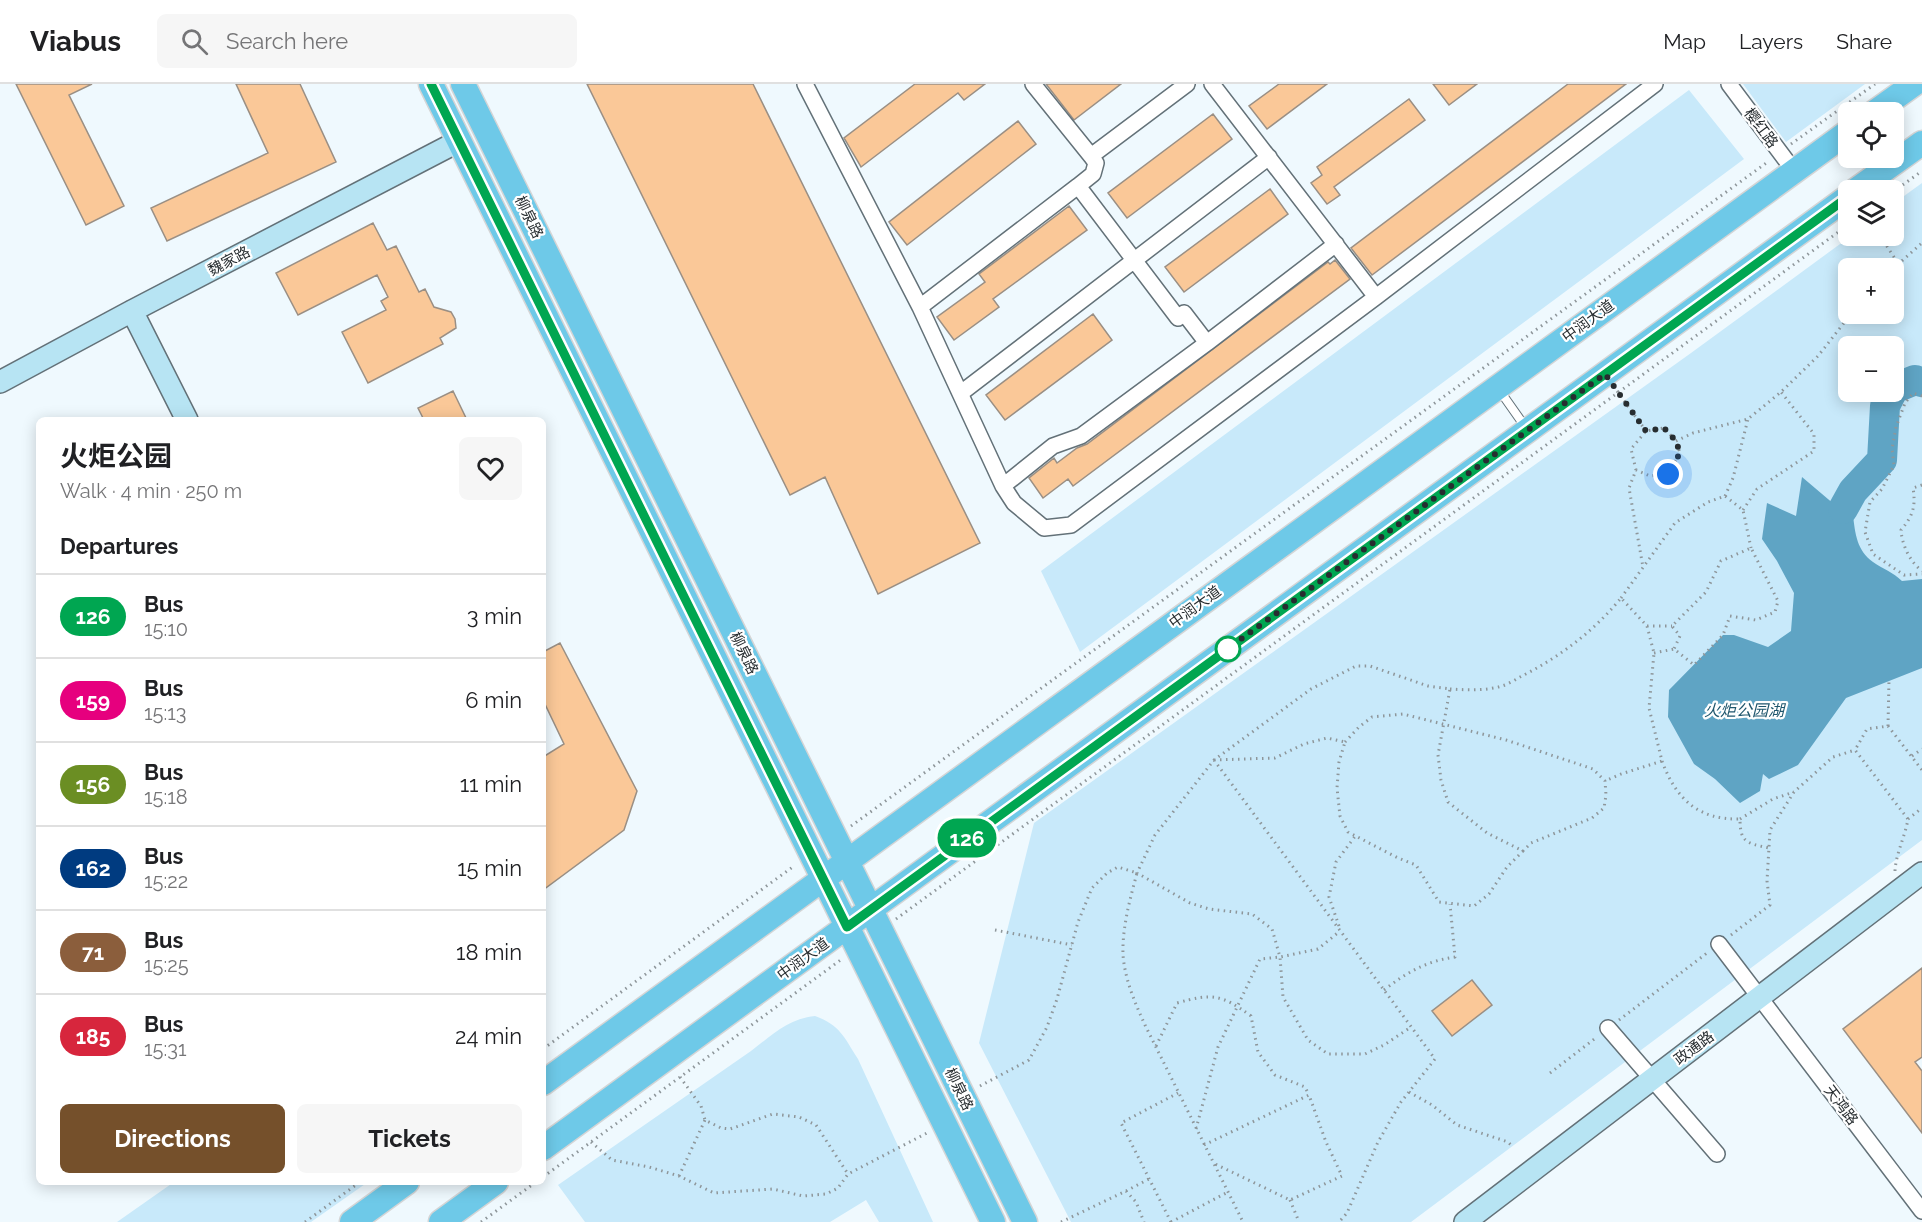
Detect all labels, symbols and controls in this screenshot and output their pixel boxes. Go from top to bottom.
search box [157,14,577,68]
text: Viabus [30,25,121,58]
icon: search [178,25,211,58]
text: Search here [226,28,348,54]
text: Map [1663,29,1706,54]
text: Layers [1739,29,1803,54]
text: Share [1836,29,1892,54]
map controls [1838,102,1904,402]
button: locate [1838,102,1904,168]
street label: 樱红路 [1740,105,1782,151]
button: layers [1838,180,1904,246]
street label: 柳泉路 [511,193,547,241]
street label: 魏家路 [205,242,253,280]
button: + [1838,258,1904,324]
street label: 中润大道 [1558,296,1618,346]
button: − [1838,336,1904,402]
button: heart [459,437,522,500]
text: 火炬公园 [60,440,172,473]
your location [1653,459,1683,489]
text: Walk · 4 min · 250 m [60,479,242,503]
text: Departures [60,533,178,559]
street label: 中润大道 [1165,582,1225,632]
text: Bus [144,591,183,617]
text: 3 min [467,603,522,629]
text: 126 [76,604,110,629]
text: 15:10 [144,617,188,641]
street label: 柳泉路 [726,629,762,677]
unlabelled marker [1215,636,1241,662]
text: Bus [144,675,183,701]
text: 6 min [465,687,522,713]
text: 159 [76,688,110,713]
text: 15:13 [144,701,186,725]
water label: 火炬公园湖 [1704,701,1787,720]
text: Bus [144,759,183,785]
text: 11 min [460,771,522,797]
text: 156 [76,772,110,797]
text: 15:18 [144,785,188,809]
line badge: 126 [932,818,1002,858]
text: 126 [950,826,984,851]
text: Bus [144,843,183,869]
text: 15 min [457,855,522,881]
text: 162 [76,856,110,881]
text: 15:22 [144,869,188,893]
text: Bus [144,927,183,953]
street label: 中润大道 [773,934,833,984]
text: 18 min [456,939,522,965]
text: 71 [82,940,104,965]
text: 15:25 [144,953,189,977]
text: Bus [144,1011,183,1037]
text: 24 min [455,1023,522,1049]
text: 185 [76,1024,110,1049]
street label: 政通路 [1671,1027,1717,1069]
text: 15:31 [144,1037,186,1061]
street label: 柳泉路 [941,1065,977,1113]
street label: 天鸿路 [1820,1082,1862,1128]
button: Directions [60,1104,285,1173]
button: Tickets [297,1104,522,1173]

